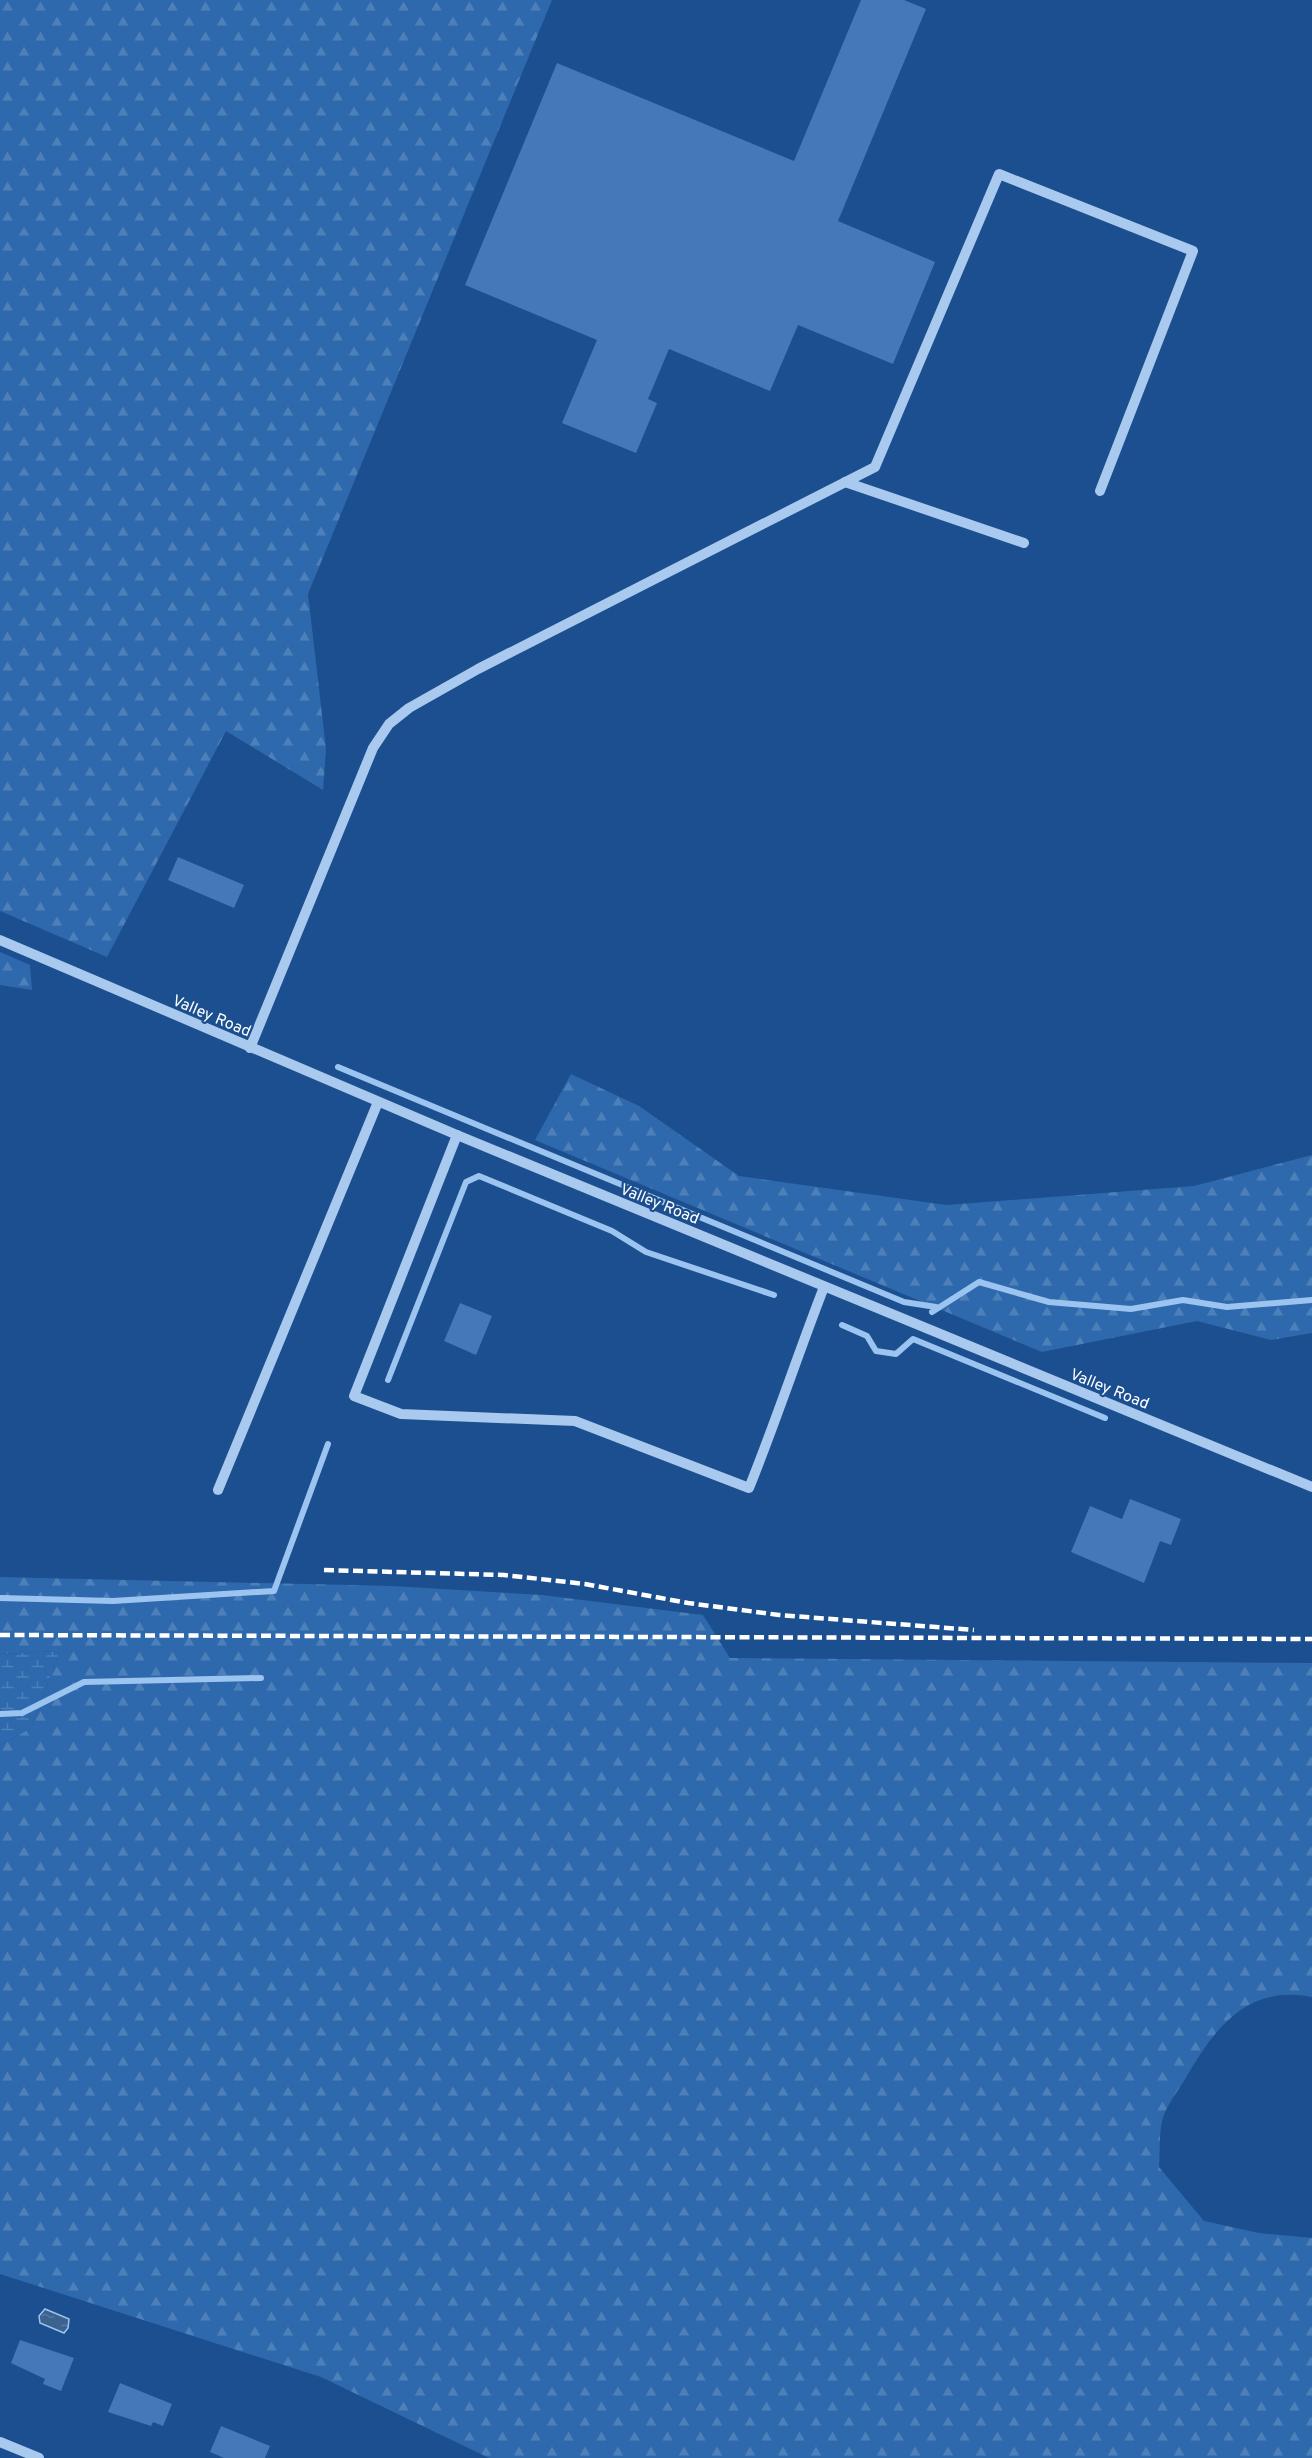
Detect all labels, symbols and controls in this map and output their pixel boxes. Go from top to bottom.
street label: Valley Road [169,991,254,1042]
street label: Valley Road [617,1180,702,1230]
street label: Valley Road [1067,1365,1152,1415]

